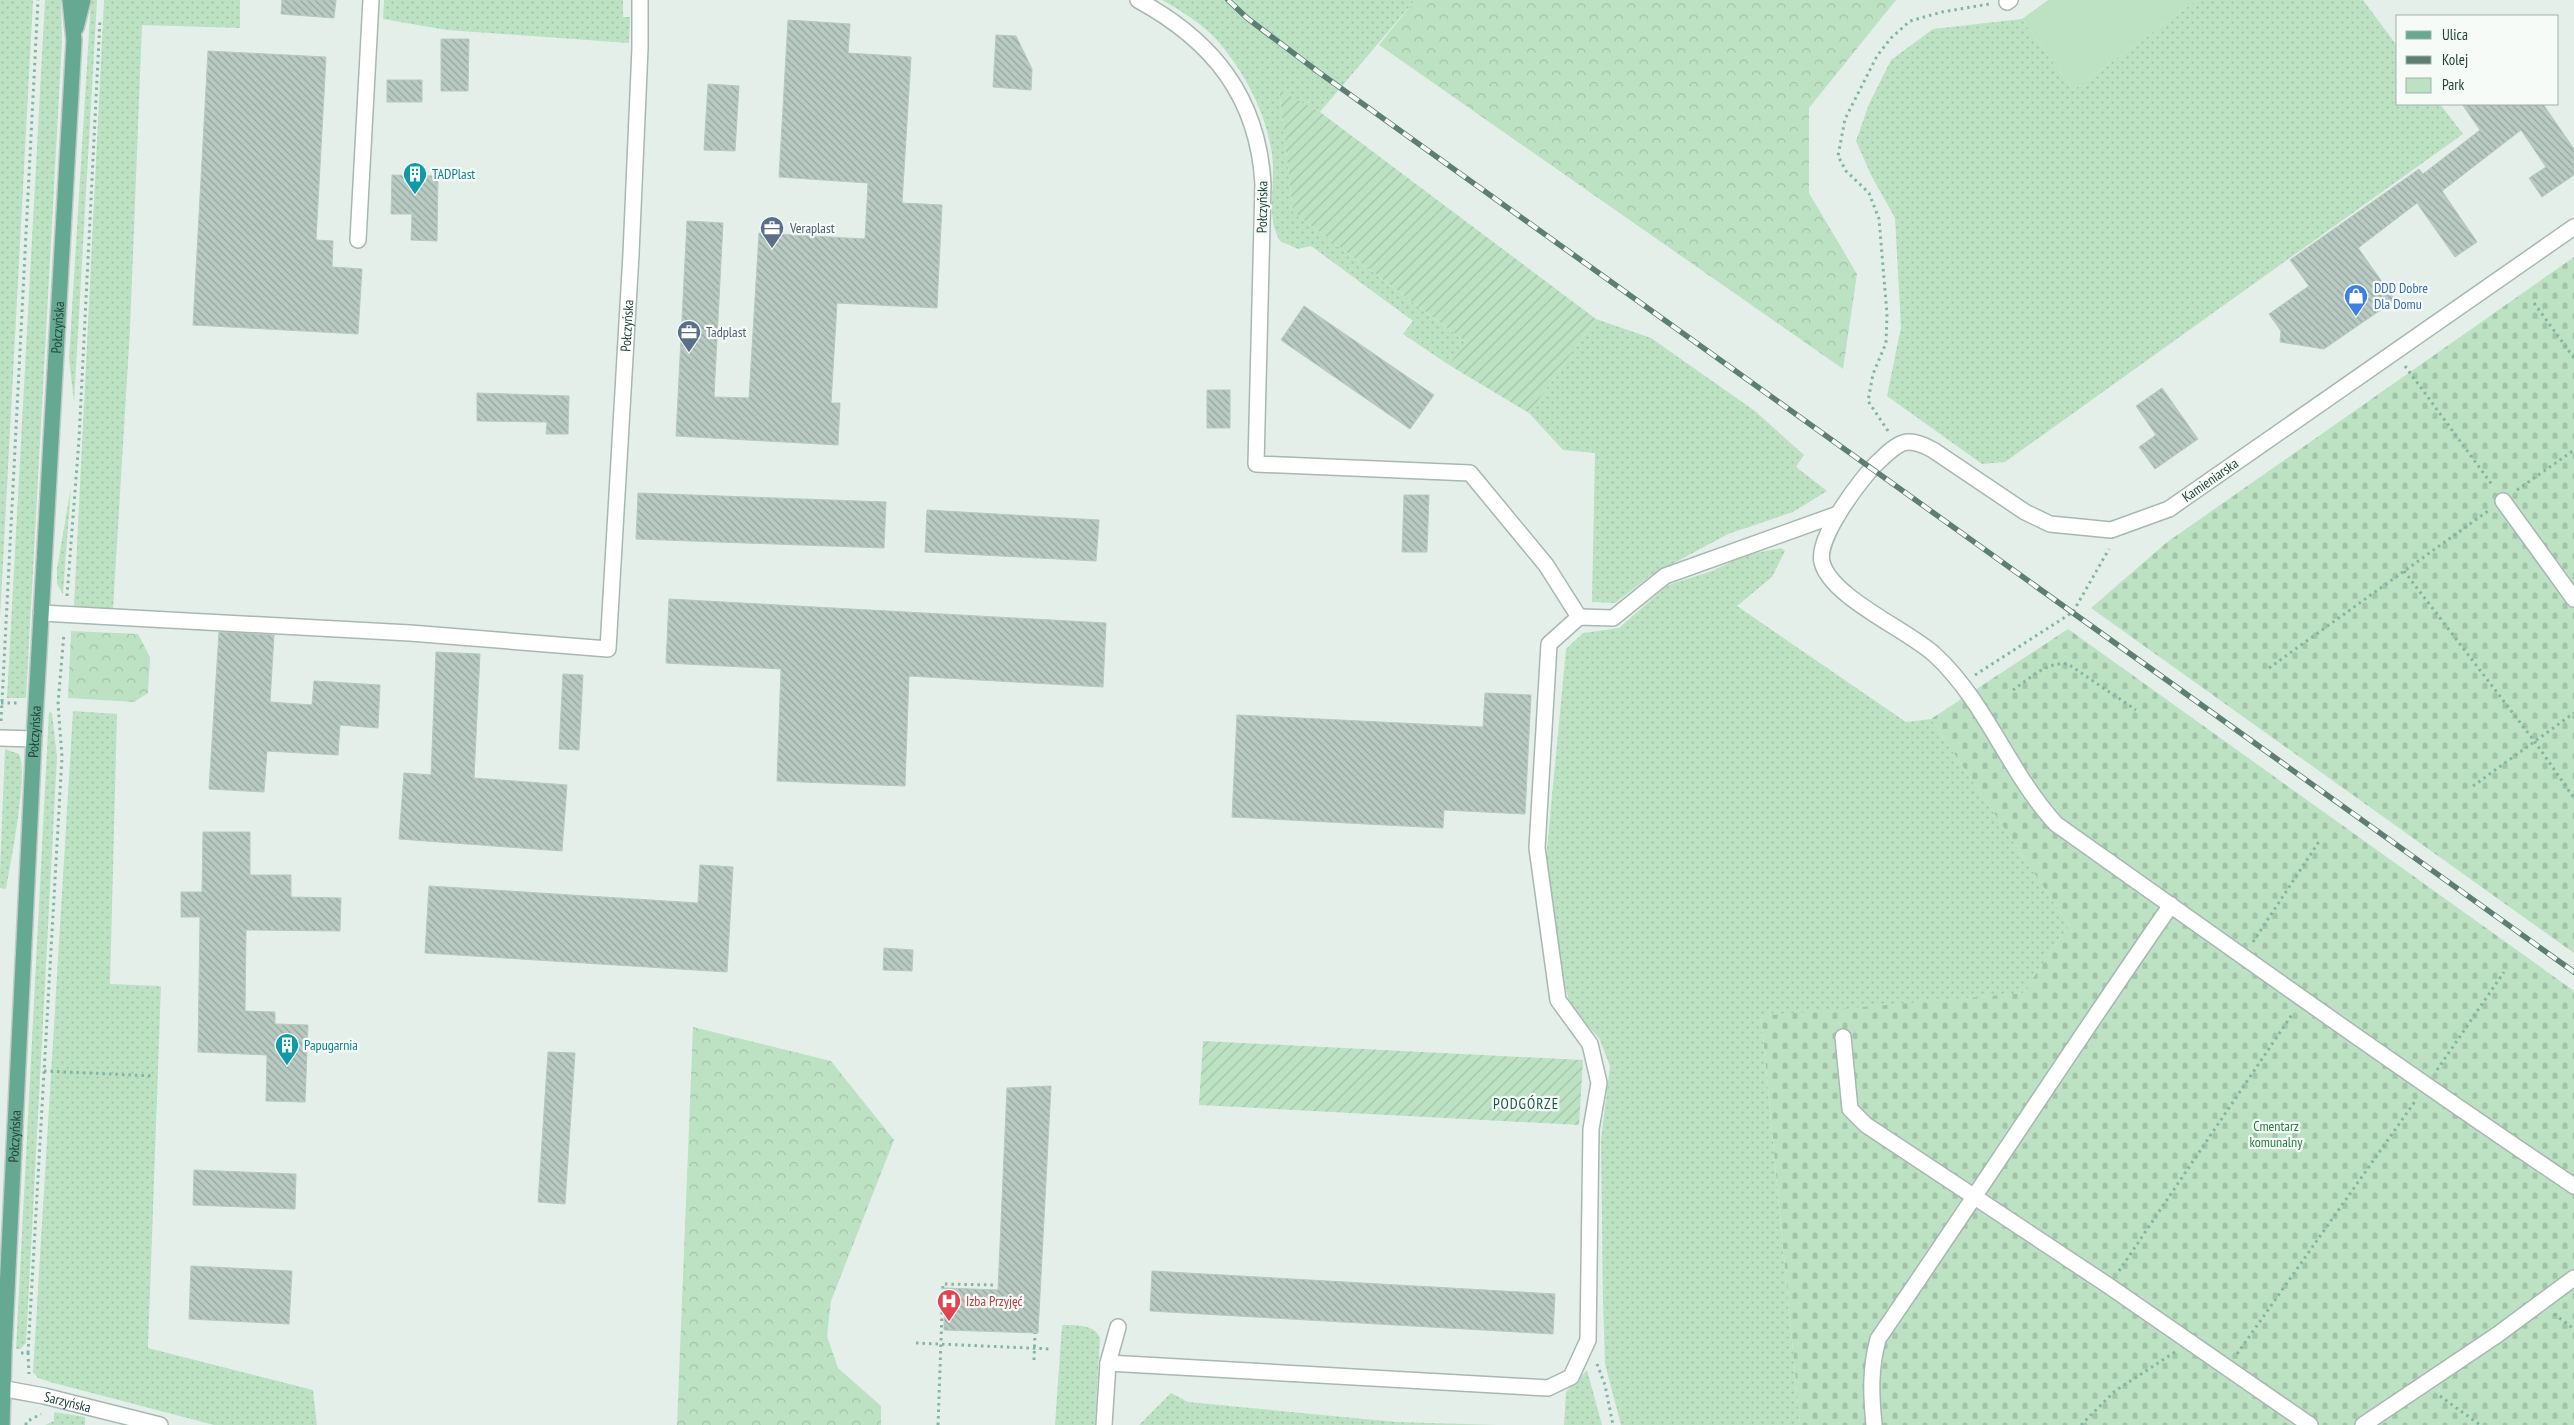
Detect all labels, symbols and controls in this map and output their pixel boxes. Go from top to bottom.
legend [2396,15,2559,105]
text: Ulica [2442,25,2468,44]
text: Kolej [2442,50,2468,69]
text: Park [2442,75,2464,94]
building icon: TADPlast [402,161,428,195]
place label: TADPlast [432,165,475,183]
street label: Połczyńska [1253,181,1271,233]
office icon: Veraplast [759,215,785,249]
place label: Veraplast [789,219,835,237]
place label: DDD Dobre Dla Domu [2374,279,2428,313]
shop icon: DDD Dobre Dla Domu [2343,283,2369,317]
street label: Połczyńska [616,299,637,352]
street label: Połczyńska [47,301,68,354]
office icon: Tadplast [676,319,702,353]
place label: Tadplast [706,323,746,341]
street label: Kamieniarska [2178,454,2242,506]
street label: Połczyńska [24,705,45,758]
building icon: Papugarnia [274,1032,300,1066]
place label: Papugarnia [304,1036,358,1054]
district label: PODGÓRZE [1493,1094,1559,1113]
street label: Połczyńska [4,1110,25,1163]
park label: Cmentarz komunalny [2250,1117,2303,1151]
hospital icon: Izba Przyjęć [936,1288,962,1322]
place label: Izba Przyjęć [966,1292,1023,1310]
street label: Sarzyńska [42,1387,93,1416]

